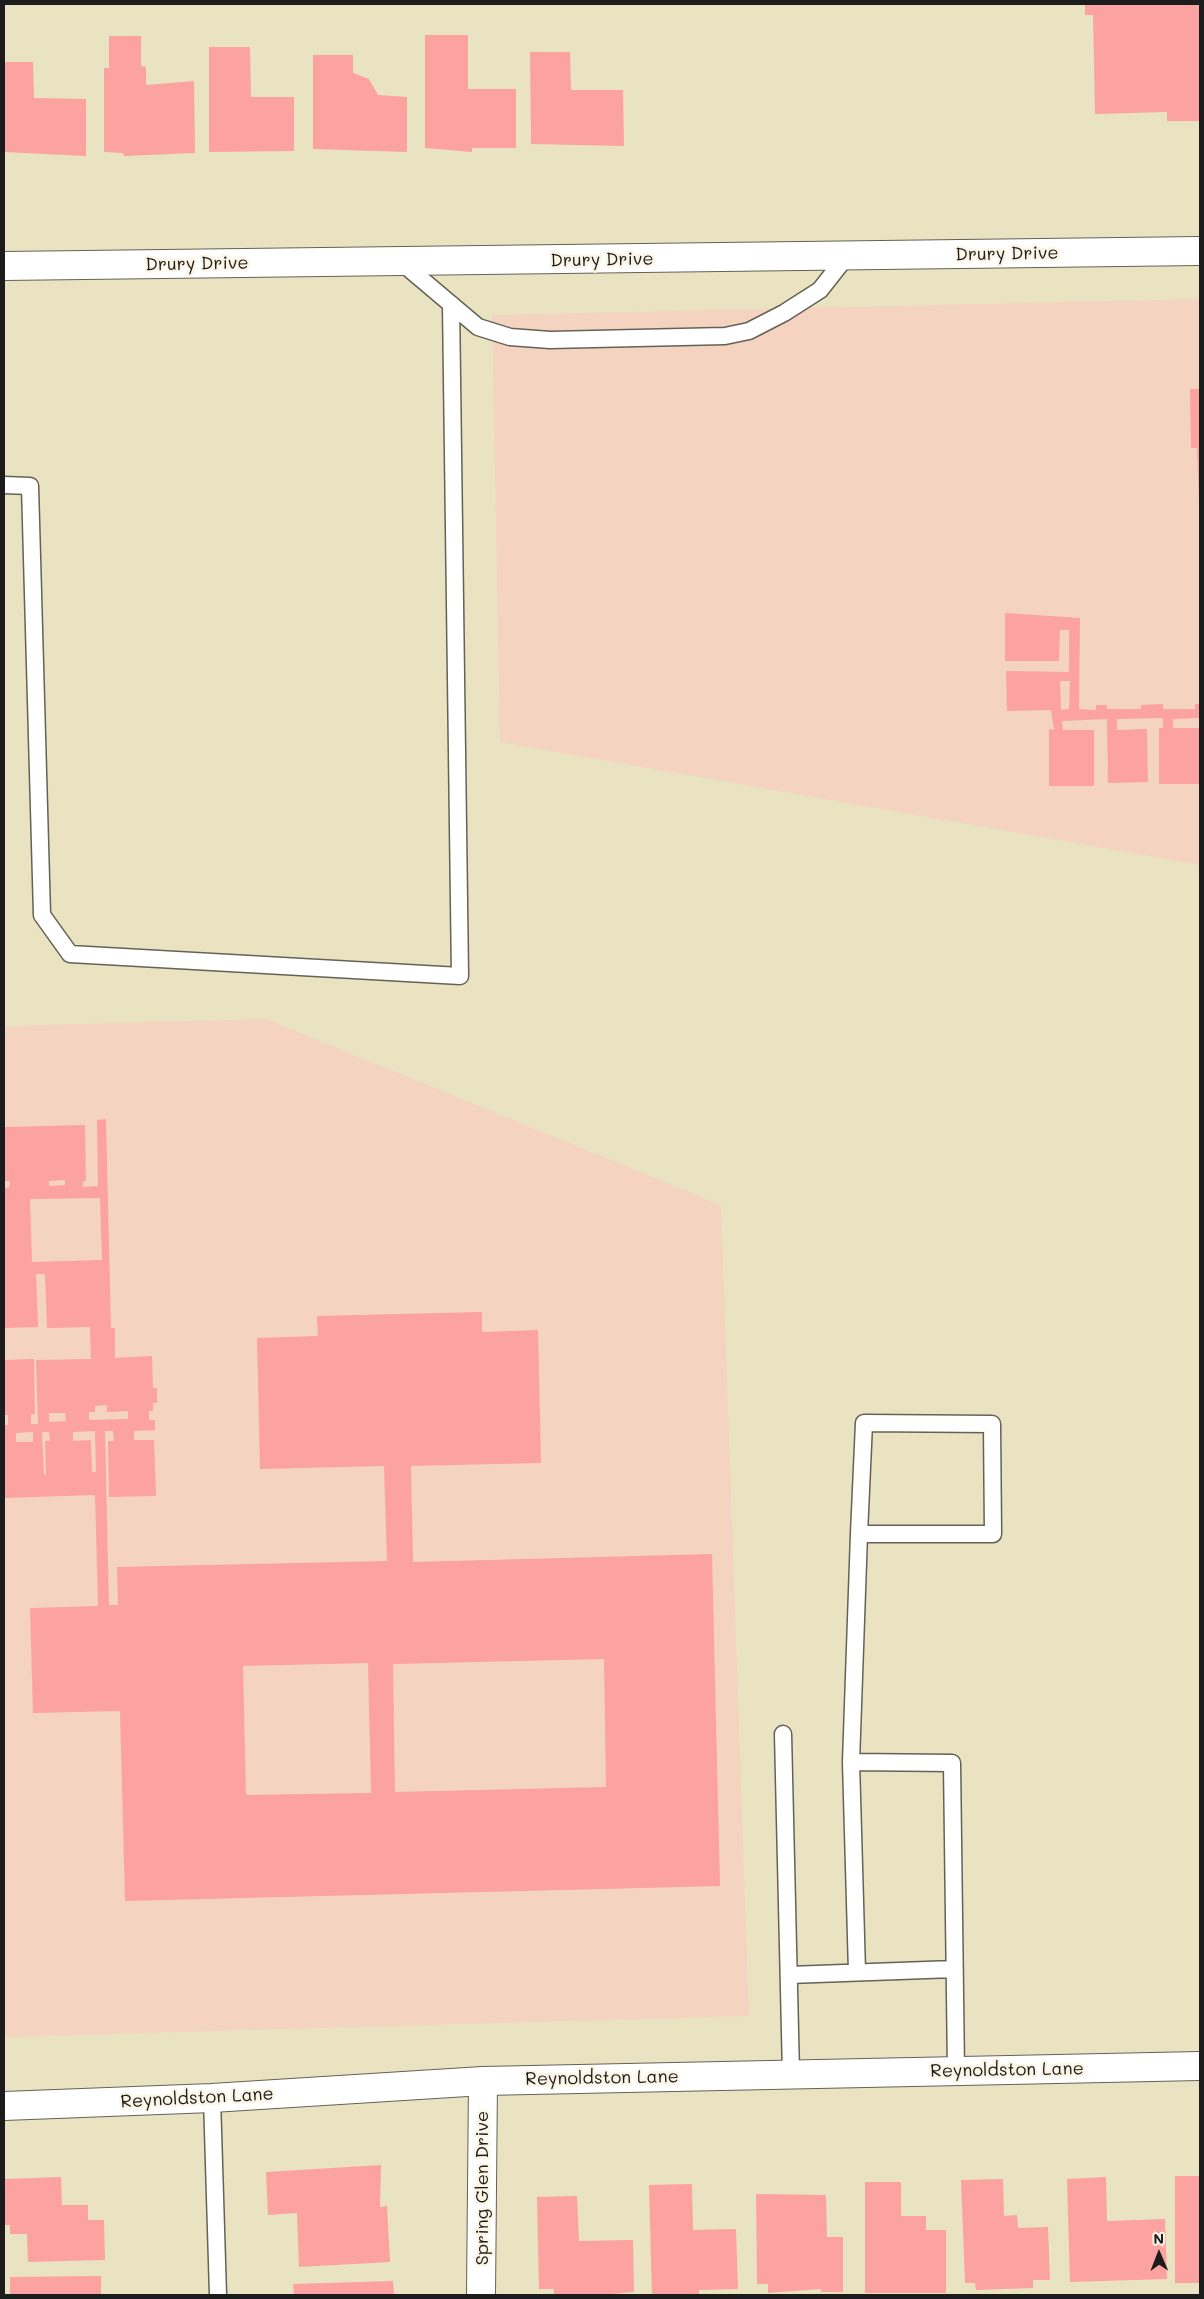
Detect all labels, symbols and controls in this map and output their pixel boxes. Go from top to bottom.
street label: Drury Drive [955,242,1059,266]
street label: Drury Drive [550,248,654,272]
street label: Drury Drive [145,252,249,276]
street label: Reynoldston Lane [930,2058,1084,2082]
street label: Reynoldston Lane [525,2066,679,2090]
street label: Reynoldston Lane [120,2083,274,2113]
street label: Spring Glen Drive [471,2111,493,2265]
north arrow [1134,2229,1184,2279]
text: N [1153,2229,1164,2248]

